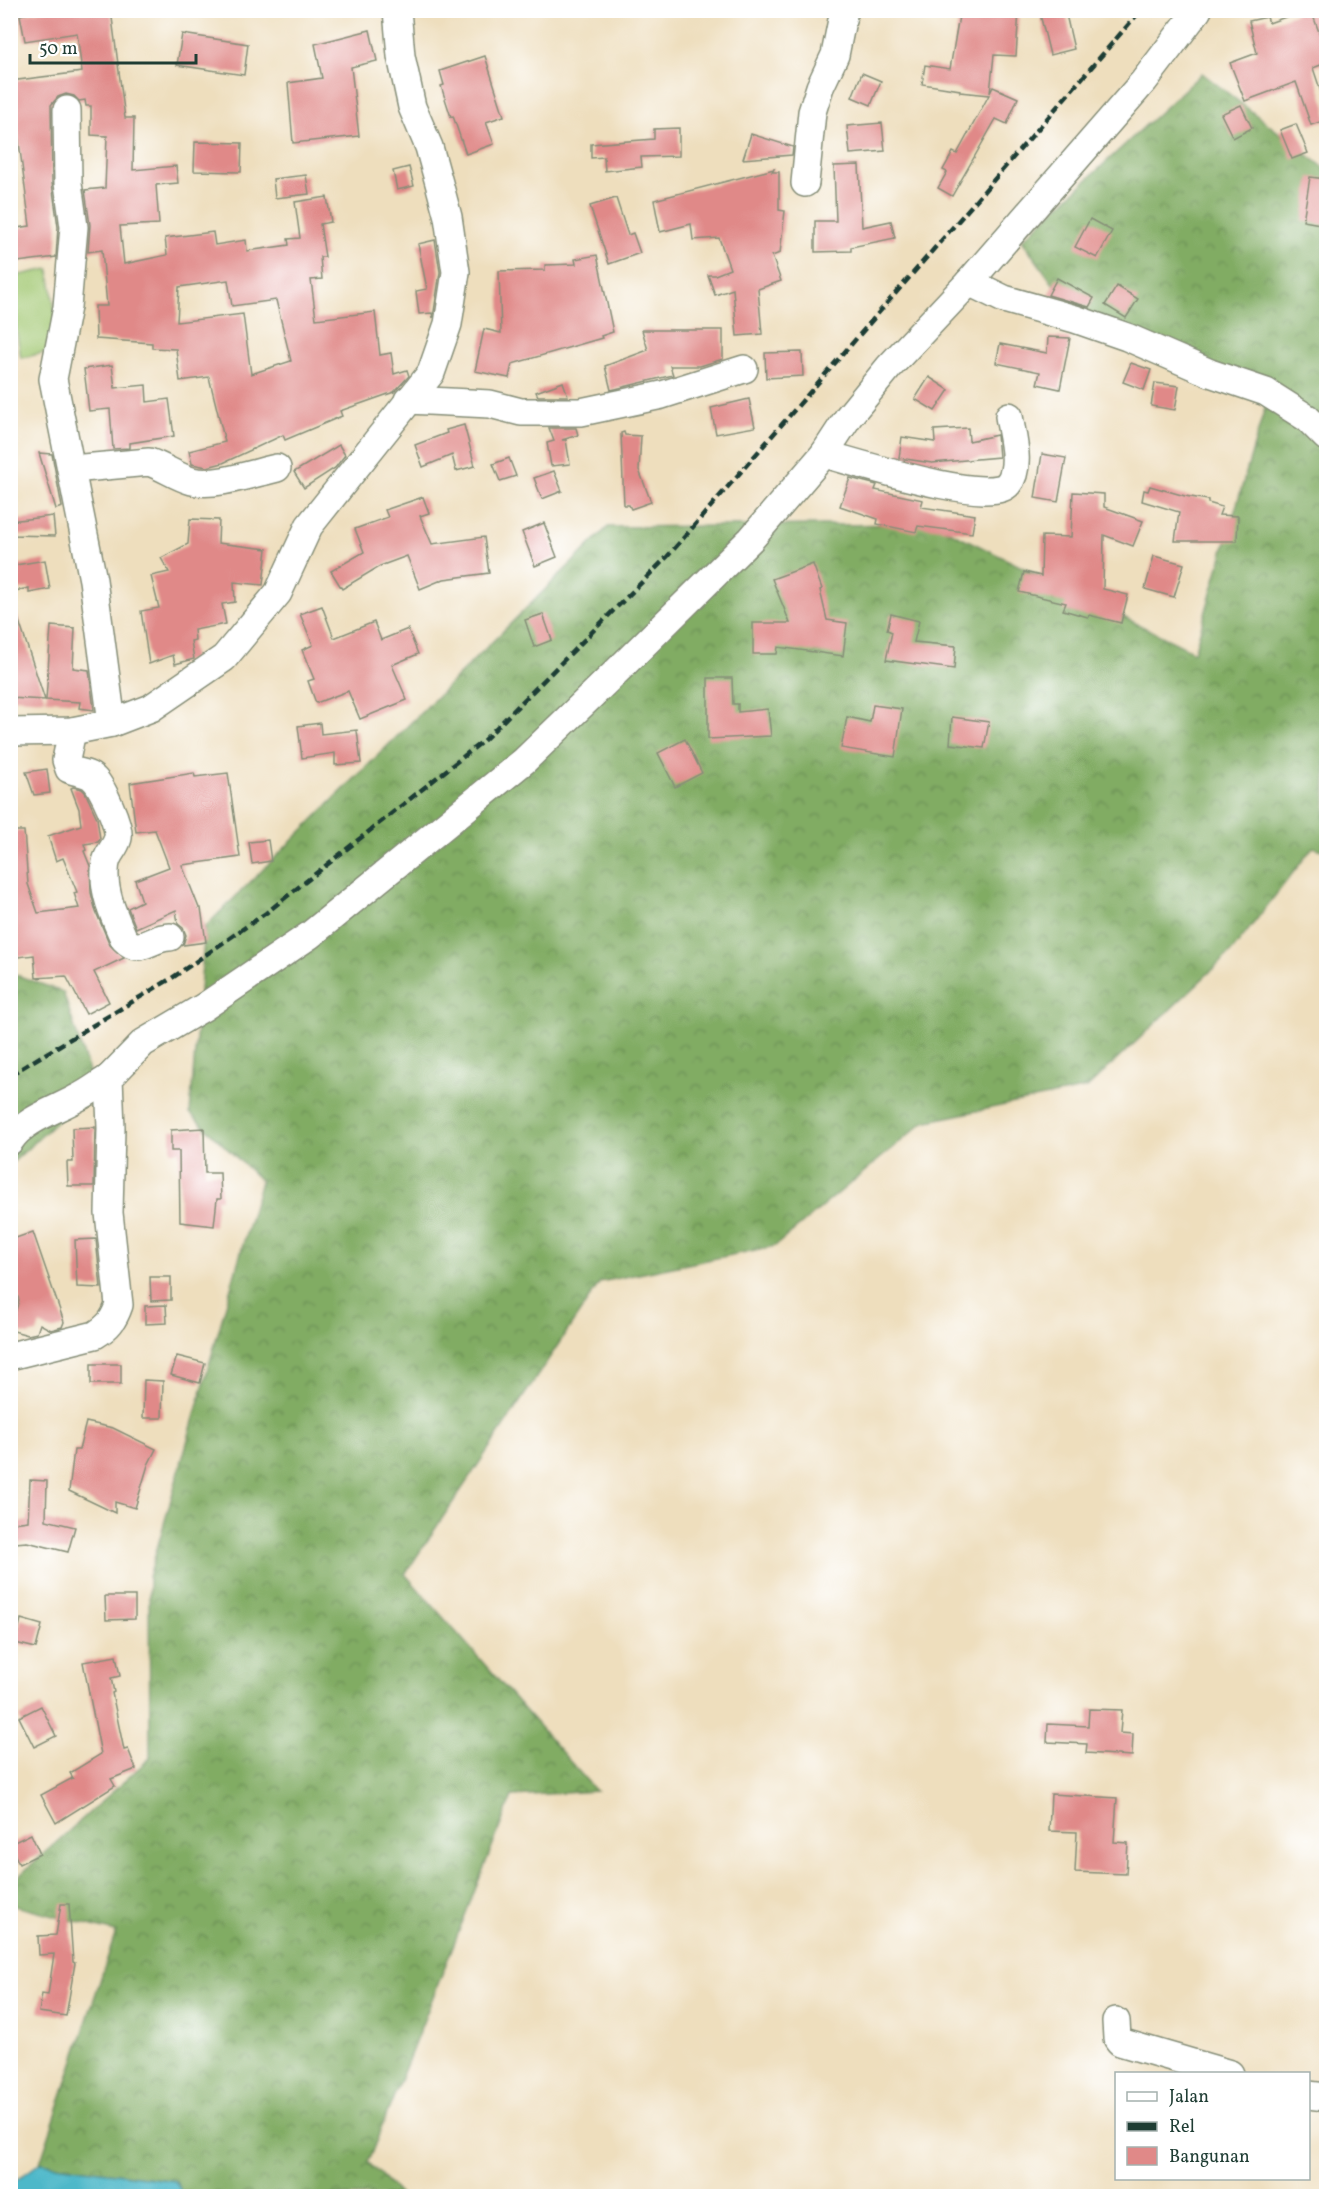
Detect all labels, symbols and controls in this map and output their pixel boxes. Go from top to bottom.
scale bar [30,27,196,65]
text: 50 m [39,37,78,62]
legend [1115,2072,1310,2180]
text: Jalan [1169,2085,1209,2110]
text: Rel [1169,2115,1195,2140]
text: Bangunan [1169,2145,1250,2170]

